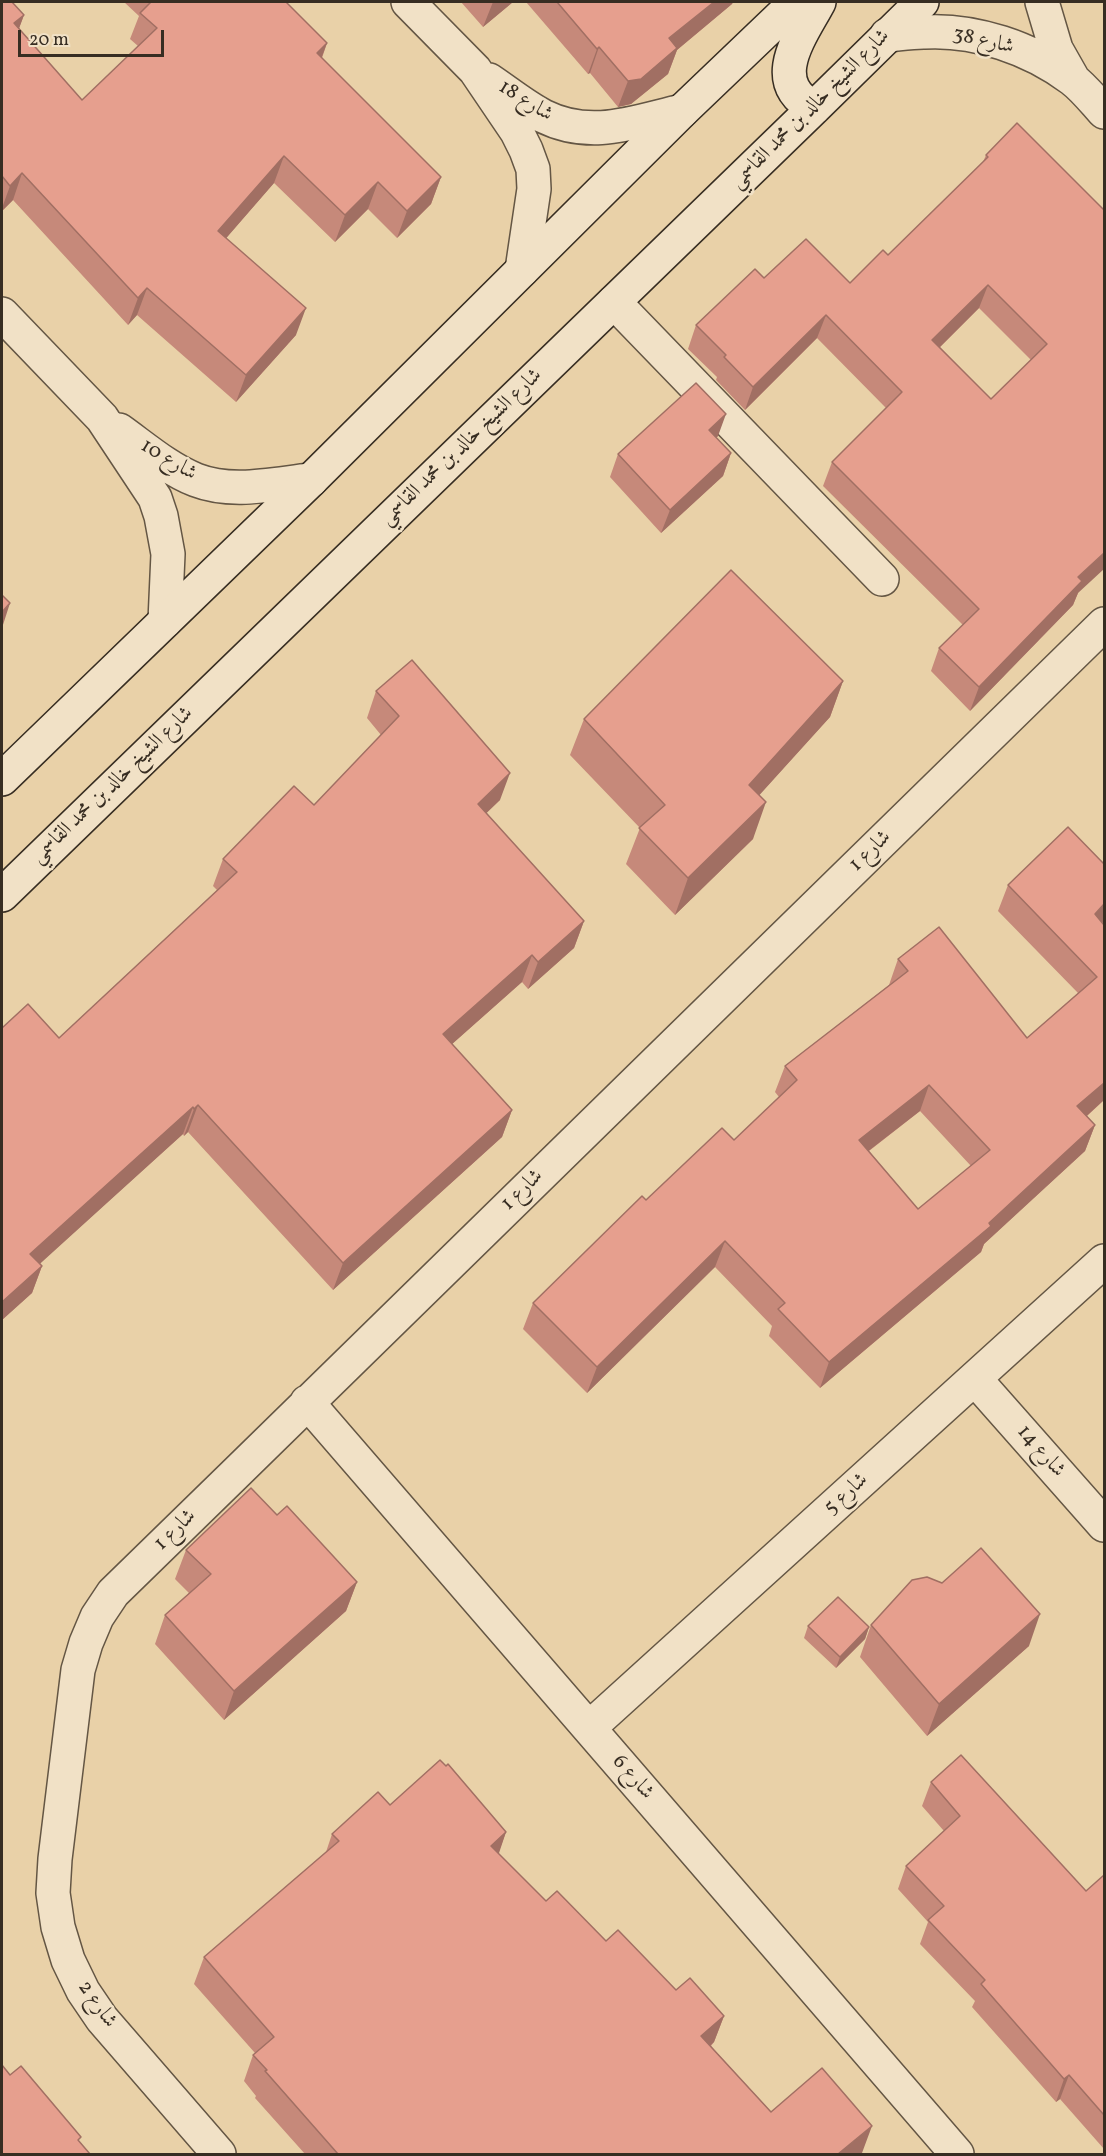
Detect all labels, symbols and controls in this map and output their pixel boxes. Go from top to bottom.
scale bar [21,18,166,56]
street label: شارع 38 [950,23,1016,61]
street label: شارع الشيخ خالد بن محمد القاسمي [726,25,896,195]
text: 20 m [29,28,69,53]
street label: شارع 18 [493,76,557,128]
street label: شارع الشيخ خالد بن محمد القاسمي [376,364,548,532]
street label: شارع 10 [135,434,201,488]
street label: شارع الشيخ خالد بن محمد القاسمي [27,702,199,870]
street label: شارع 1 [845,826,897,878]
street label: شارع 1 [497,1165,549,1217]
street label: شارع 14 [1010,1421,1070,1483]
street label: شارع 5 [820,1469,874,1521]
street label: شارع 1 [150,1505,202,1557]
street label: شارع 6 [606,1750,658,1806]
street label: شارع 2 [71,1977,121,2033]

